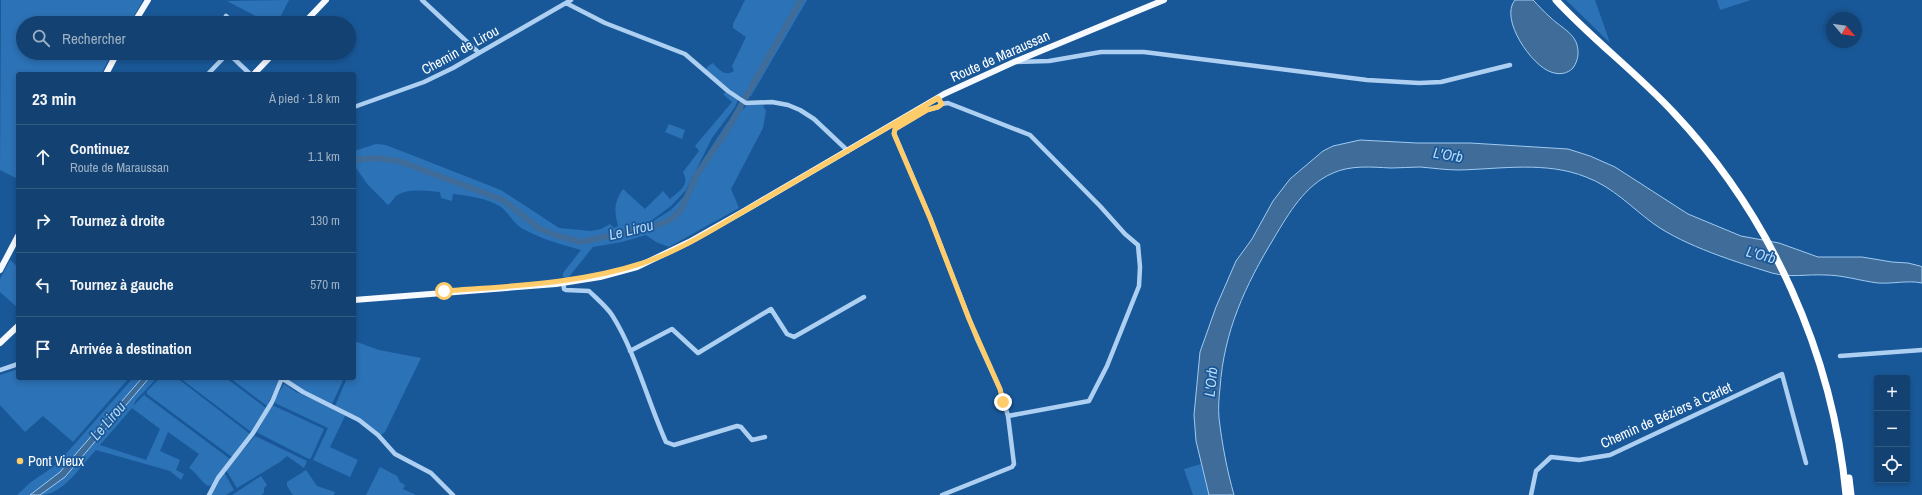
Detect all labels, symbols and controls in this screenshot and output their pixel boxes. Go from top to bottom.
north arrow [1826,12,1862,48]
search box [16,16,356,60]
street label: Chemin de Lirou [418,21,502,79]
street label: Route de Maraussan [948,26,1052,86]
icon: search [30,27,52,49]
text: Rechercher [62,28,126,49]
text: 23 min [32,87,76,110]
text: À pied · 1.8 km [269,90,340,107]
text: Continuez [70,138,129,159]
water label: L'Orb [1432,142,1465,167]
icon: ahead [32,146,54,168]
text: 1.1 km [308,148,340,165]
text: Route de Maraussan [70,159,169,176]
icon: right [32,210,54,232]
text: Tournez à droite [70,210,165,231]
text: 130 m [310,212,340,229]
water label: Le Lirou [607,214,655,245]
water label: L'Orb [1744,241,1778,269]
icon: left [32,274,54,296]
text: Tournez à gauche [70,274,174,295]
text: 570 m [310,276,340,293]
route start [435,282,453,300]
icon: arrive [32,338,54,360]
text: Arrivée à destination [70,338,192,359]
water label: L'Orb [1199,366,1223,398]
map controls [1874,375,1910,483]
button: + [1874,375,1910,411]
street label: Chemin de Béziers à Carlet [1598,378,1734,452]
route end [994,393,1012,411]
water label: Le Lirou [85,397,130,445]
button: − [1874,411,1910,447]
button: locate [1874,447,1910,483]
place label: Pont Vieux [28,452,84,470]
marker: Pont Vieux [15,456,25,466]

